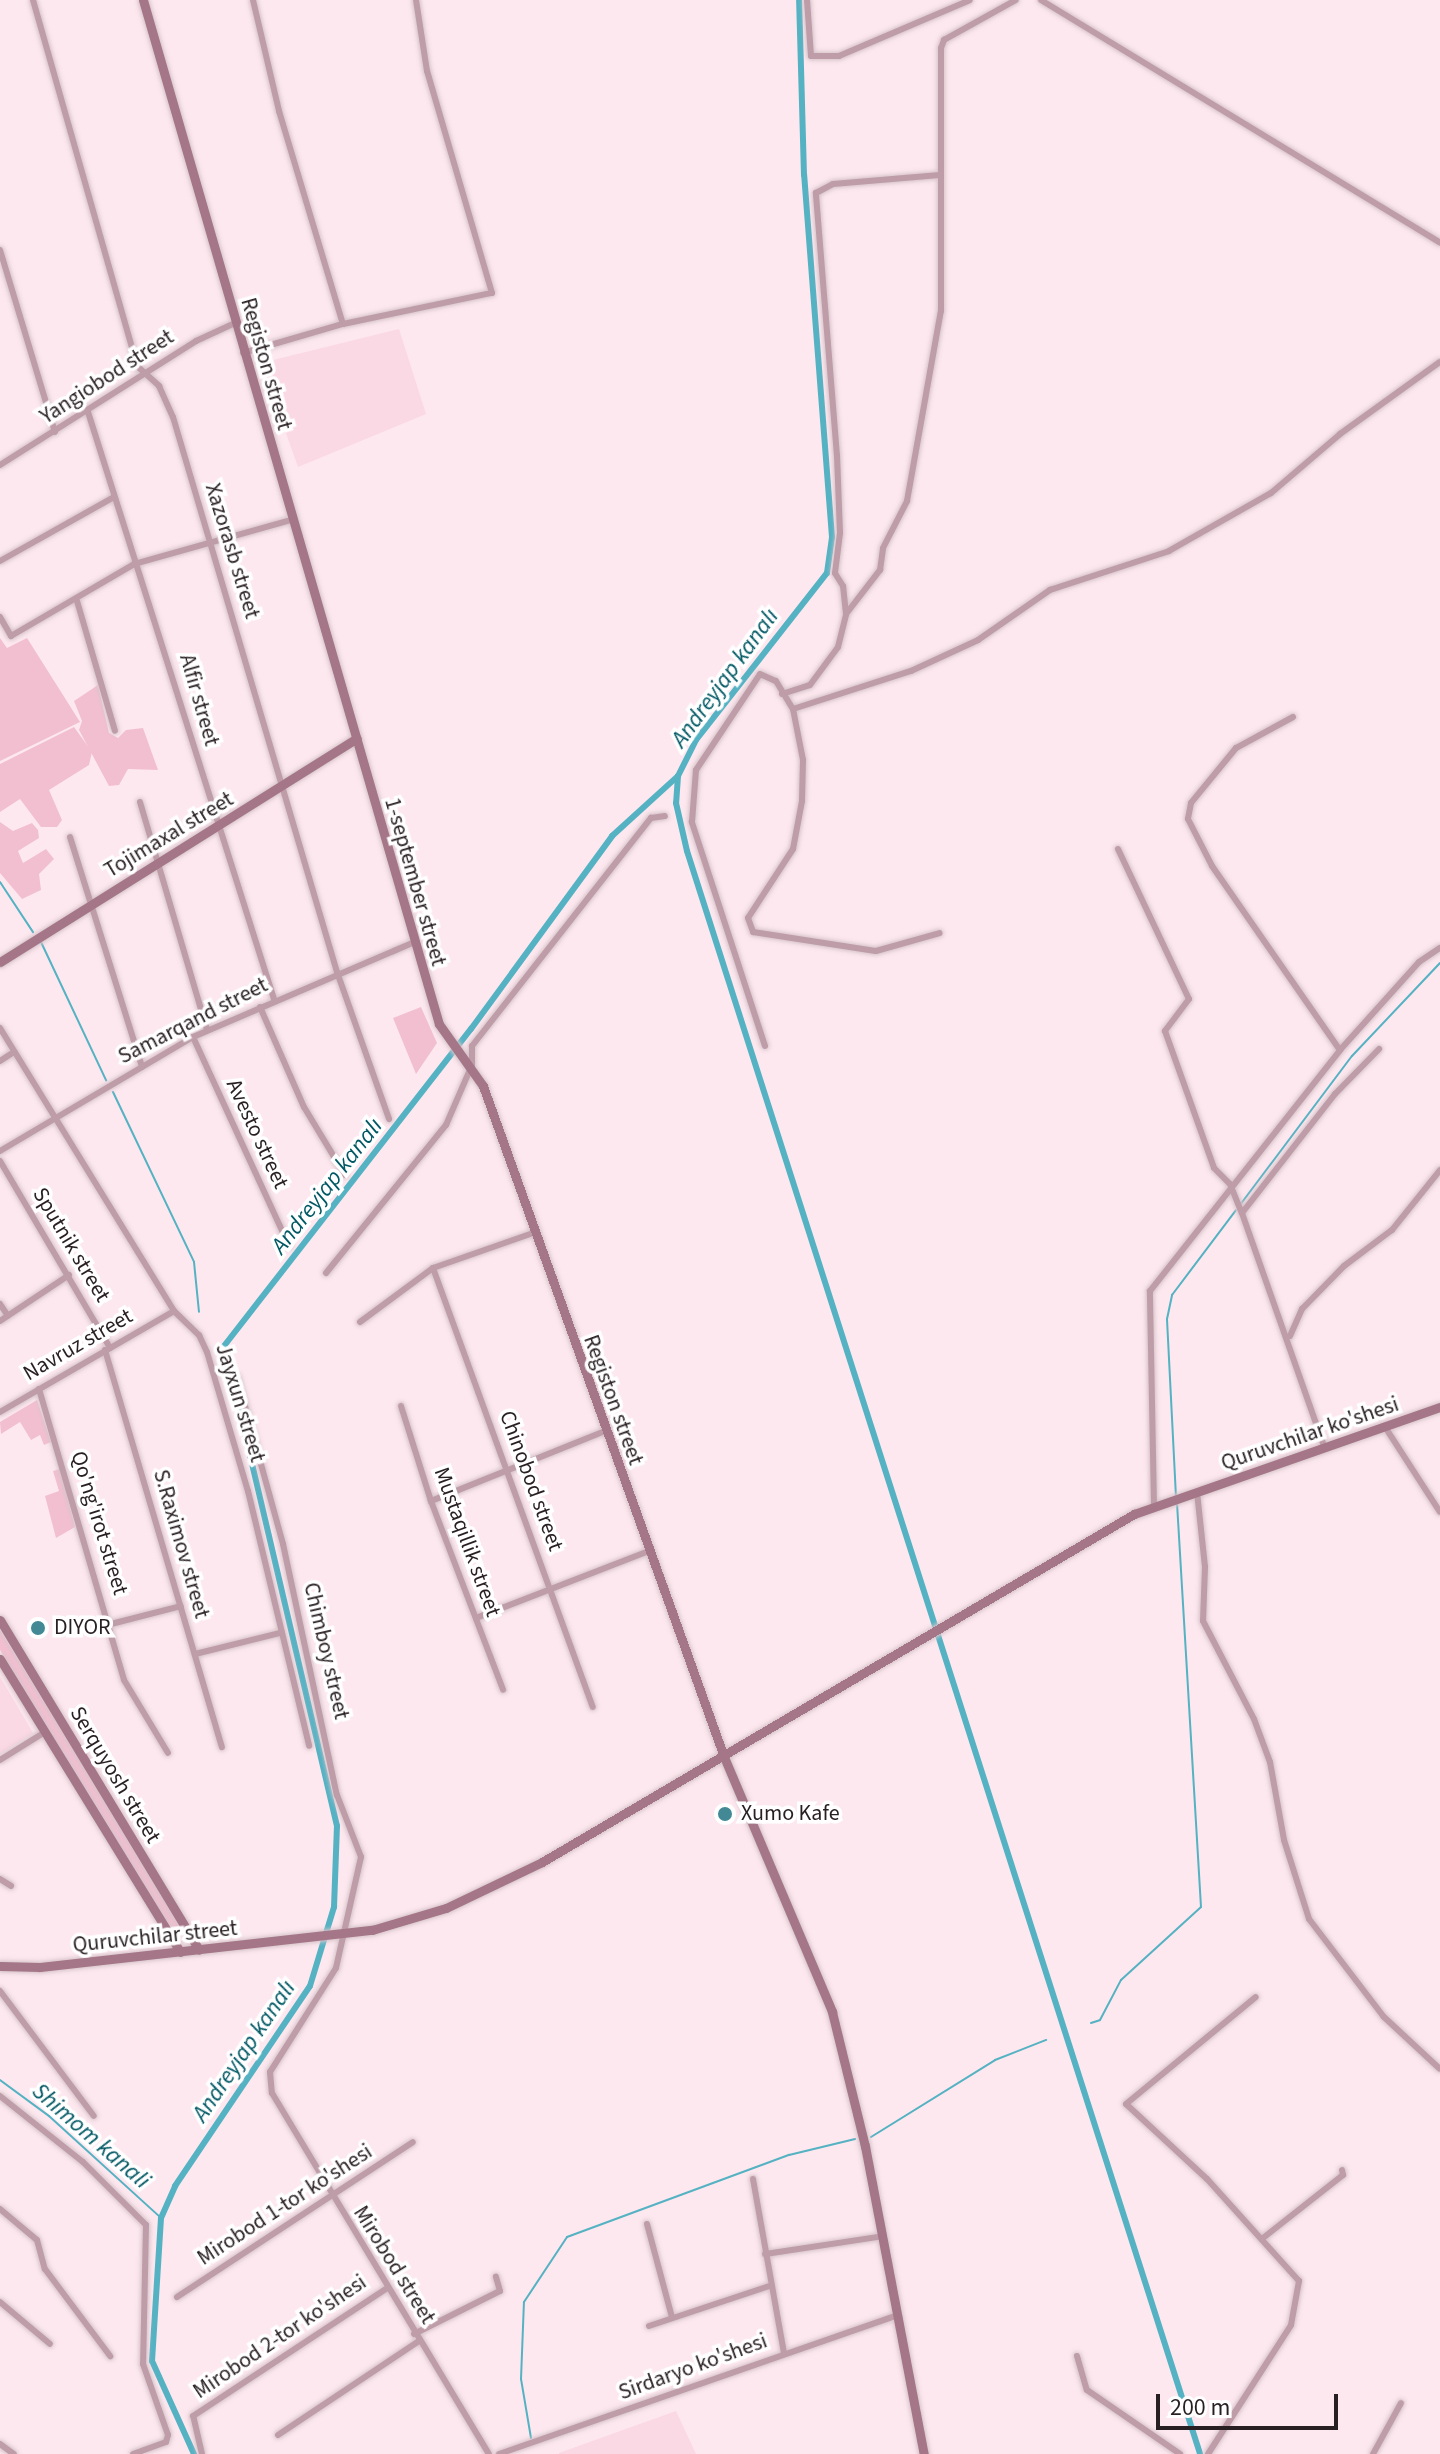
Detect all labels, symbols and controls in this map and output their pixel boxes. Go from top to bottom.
street label: Registon street [235,295,297,433]
street label: Yangiobod street [35,324,179,430]
street label: Xazorasb street [199,480,265,622]
water label: Andreyjap kanalı [665,603,785,753]
street label: Alfir street [173,651,225,749]
street label: Tojimaxal street [100,786,238,884]
street label: 1-september street [378,795,452,969]
street label: Samarqand street [114,972,272,1070]
street label: Avesto street [220,1075,294,1193]
water label: Andreyjap kanalı [265,1112,389,1260]
street label: Sputnik street [27,1183,115,1307]
street label: Navruz street [19,1303,137,1387]
street label: Registon street [577,1331,649,1469]
street label: Jayxun street [209,1341,271,1465]
street label: Quruvchilar ko'shesi [1218,1391,1402,1477]
street label: Chinobod street [493,1407,569,1555]
street label: Qo'ng'irot street [65,1448,133,1598]
street label: Mustaqillik street [428,1464,506,1620]
street label: S.Raximov street [147,1467,215,1621]
street label: Chimboy street [297,1580,355,1722]
place label: DIYOR [54,1615,111,1641]
marker: DIYOR [29,1619,47,1637]
street label: Serquyosh street [64,1702,166,1848]
place label: Xumo Kafe [741,1801,840,1827]
marker: Xumo Kafe [716,1805,734,1823]
street label: Quruvchilar street [71,1915,239,1959]
water label: Andreyjap kanalı [186,1975,302,2127]
water label: Shimom kanali [26,2077,156,2195]
street label: Mirobod 1-tor ko'shesi [193,2139,377,2271]
street label: Mirobod street [347,2201,441,2329]
street label: Mirobod 2-tor ko'shesi [188,2269,372,2405]
street label: Sirdaryo ko'shesi [615,2328,771,2406]
scale bar [1160,2378,1342,2428]
text: 200 m [1170,2390,1230,2425]

